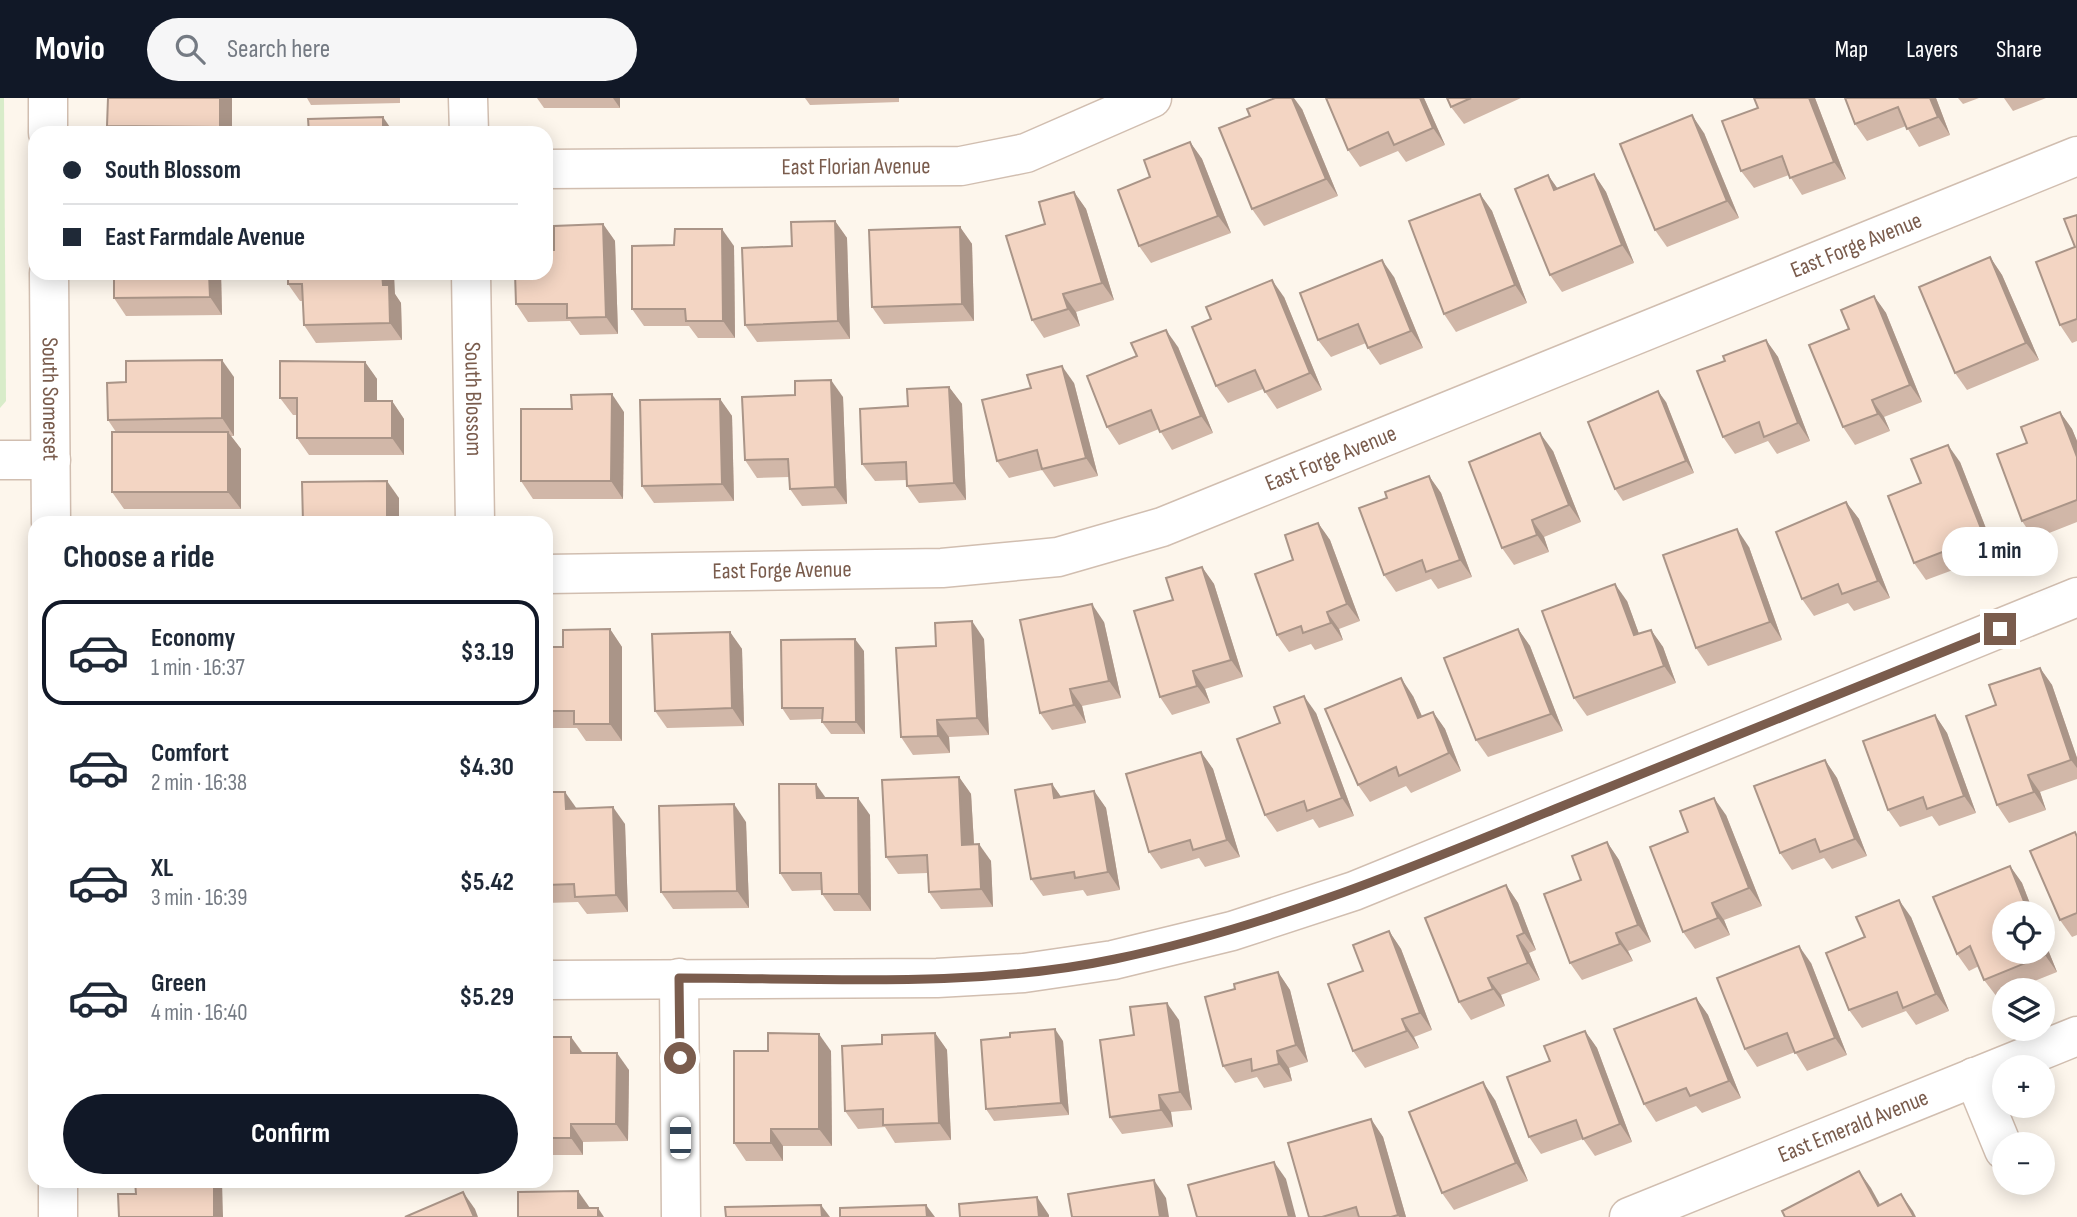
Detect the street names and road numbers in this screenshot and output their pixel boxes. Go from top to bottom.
street label: East Florian Avenue [781,152,931,181]
street label: East Forge Avenue [1787,206,1926,285]
street label: South Somerset [36,337,65,461]
street label: South Blossom [458,342,488,456]
street label: East Forge Avenue [1261,419,1401,498]
street label: East Forge Avenue [712,555,852,585]
street label: East Emerald Avenue [1774,1084,1933,1169]

